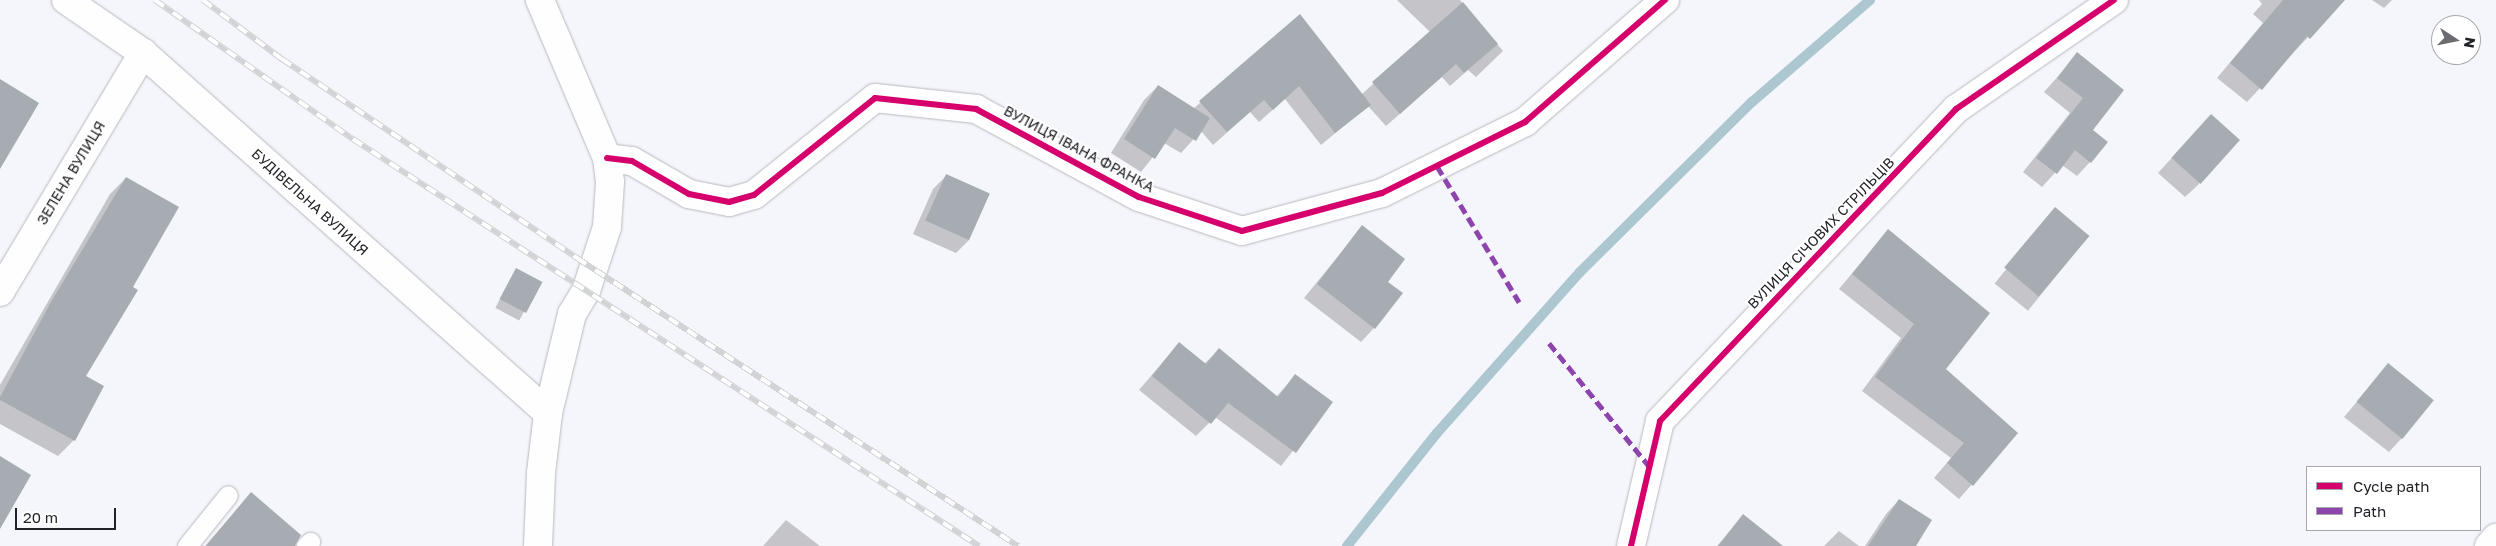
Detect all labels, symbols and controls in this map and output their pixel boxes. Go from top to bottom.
north arrow [2431,15,2481,65]
text: N [2461,36,2480,50]
street label: ВУЛИЦЯ ІВАНА ФРАНКА [1001,102,1157,196]
street label: ЗЕЛЕНА ВУЛИЦЯ [33,118,109,228]
street label: БУДІВЕЛЬНА ВУЛИЦЯ [248,145,372,259]
street label: ВУЛИЦЯ СІЧОВИХ СТРІЛЬЦІВ [1744,154,1898,312]
legend [2306,466,2481,531]
text: Cycle path [2353,477,2429,495]
scale bar [18,498,119,530]
text: Path [2353,502,2386,520]
text: 20 m [23,508,58,526]

